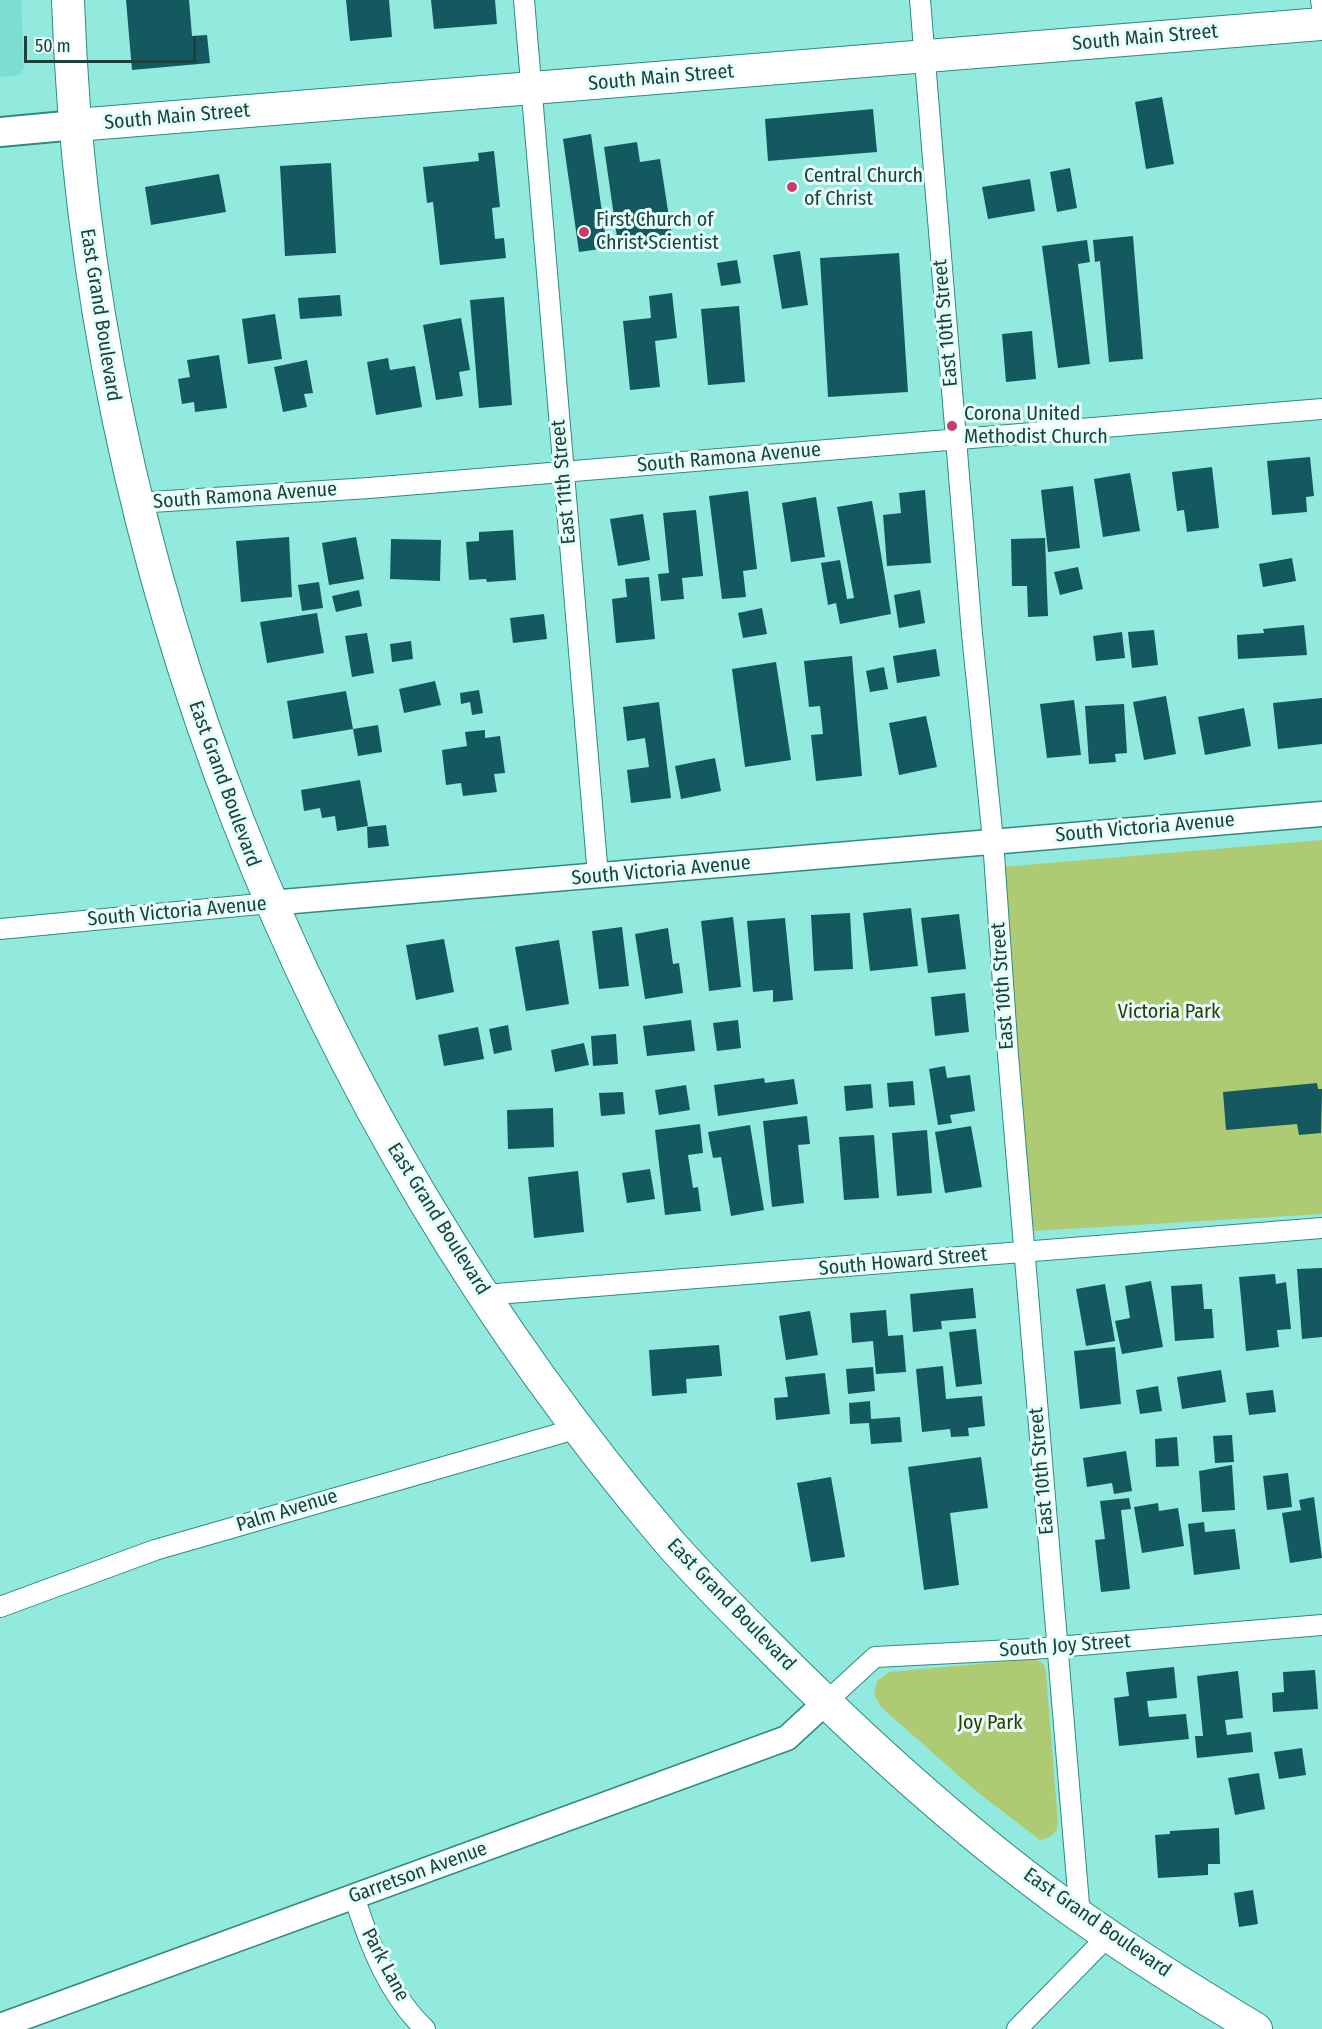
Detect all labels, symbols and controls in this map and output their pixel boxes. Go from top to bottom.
street label: South Main Street [1071,20,1219,56]
scale bar [27,24,200,62]
text: 50 m [35,35,71,57]
street label: South Main Street [587,60,735,96]
street label: South Main Street [103,99,251,135]
place label: Central Church of Christ [804,164,923,211]
marker: Central Church of Christ [785,180,799,194]
place label: First Church of Christ Scientist [596,208,719,255]
marker: First Church of Christ Scientist [577,225,591,239]
street label: East Grand Boulevard [74,227,126,403]
street label: East 10th Street [928,258,964,388]
place label: Corona United Methodist Church [964,402,1108,449]
street label: East 11th Street [547,419,581,545]
marker: Corona United Methodist Church [945,419,959,433]
street label: South Ramona Avenue [636,438,822,478]
street label: South Ramona Avenue [152,478,338,514]
street label: East Grand Boulevard [183,698,265,870]
street label: South Victoria Avenue [1054,808,1236,848]
street label: South Victoria Avenue [570,851,752,891]
street label: South Victoria Avenue [86,892,268,932]
street label: East 10th Street [987,921,1019,1051]
park label: Victoria Park [1118,1000,1220,1024]
street label: East Grand Boulevard [382,1139,494,1299]
street label: South Howard Street [818,1243,988,1281]
street label: East 10th Street [1024,1406,1060,1536]
street label: Palm Avenue [234,1484,340,1538]
street label: East Grand Boulevard [662,1534,800,1676]
street label: South Joy Street [999,1629,1131,1663]
park label: Joy Park [957,1711,1023,1735]
street label: Garretson Avenue [346,1837,490,1909]
street label: East Grand Boulevard [1019,1863,1175,1983]
street label: Park Lane [356,1924,414,2006]

